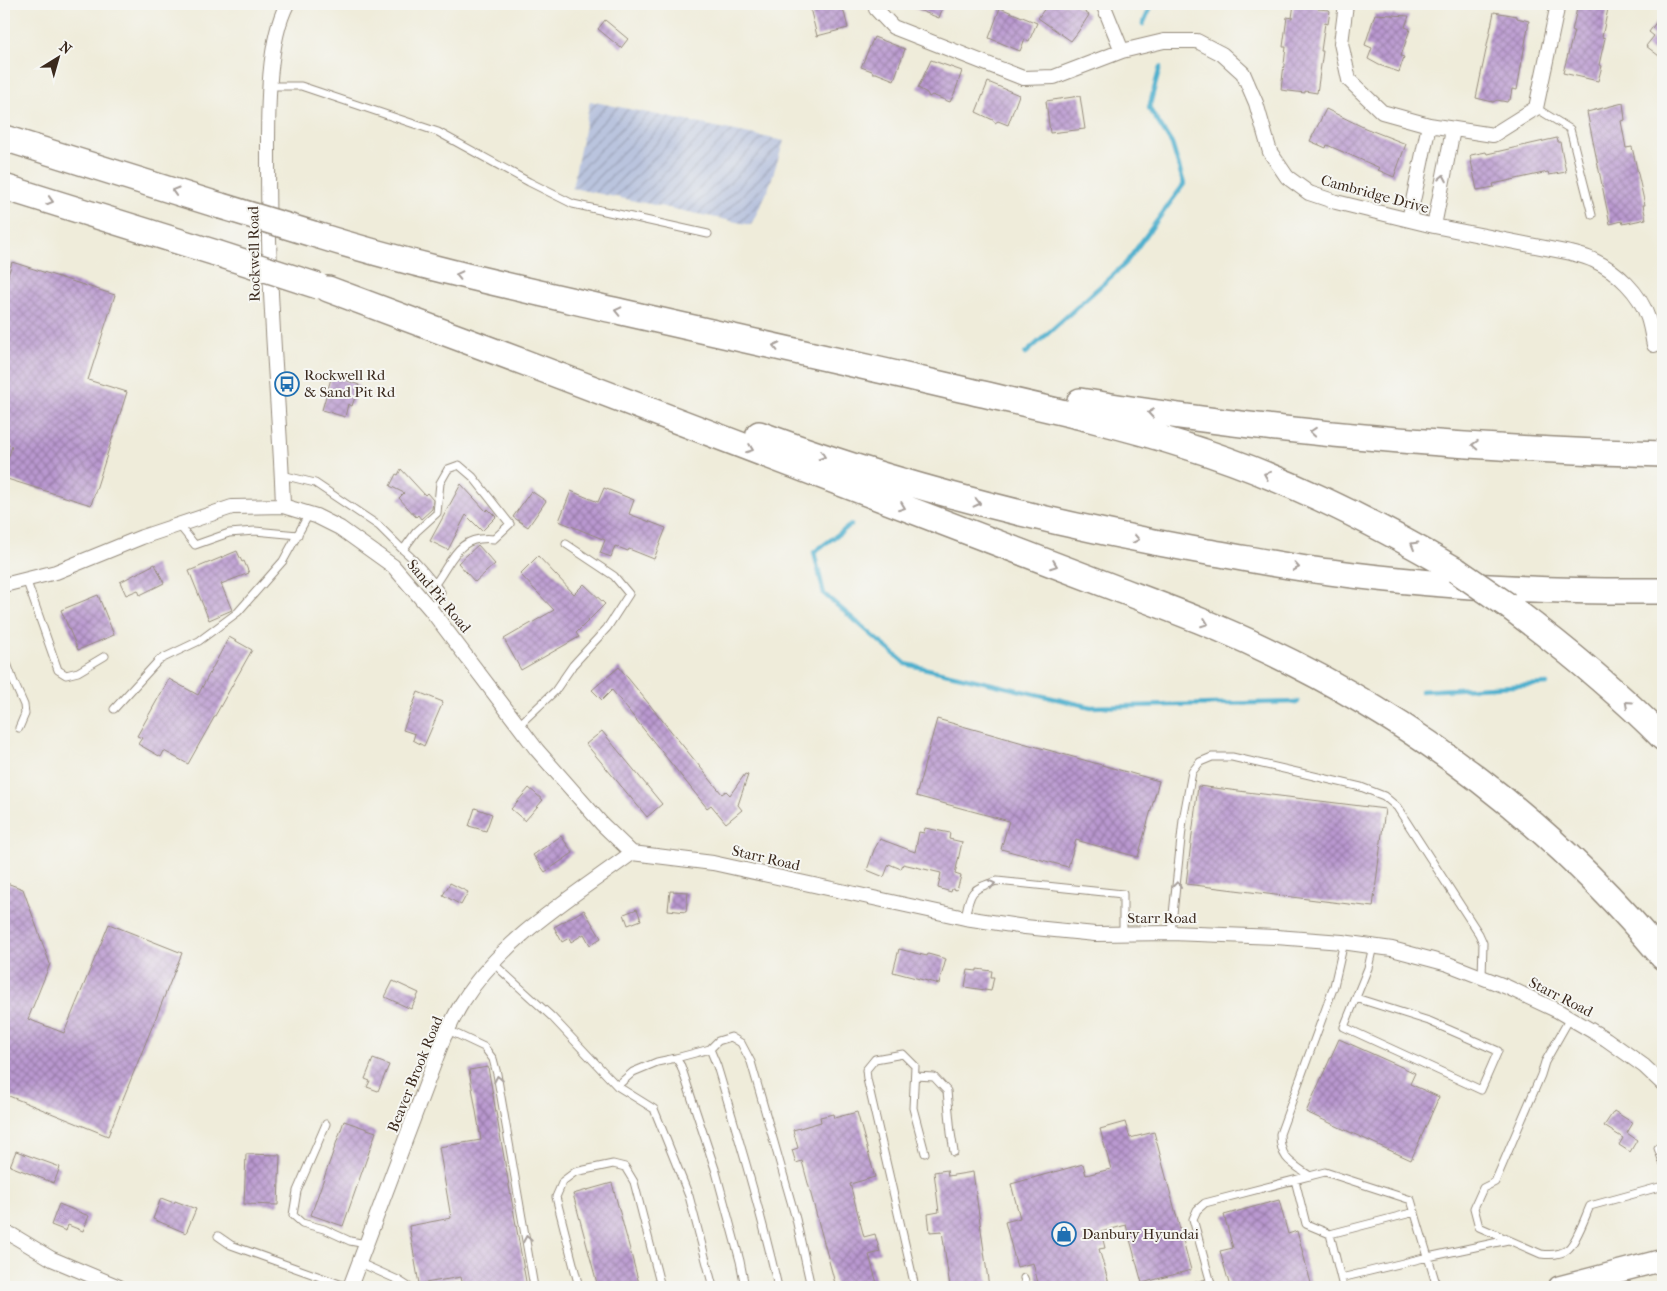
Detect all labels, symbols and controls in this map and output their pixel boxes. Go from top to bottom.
north arrow [32,32,82,82]
text: N [56,38,75,58]
street label: Cambridge Drive [1319,171,1432,217]
one-way arrow [1438,174,1448,183]
one-way arrow [171,187,179,197]
one-way arrow [46,196,54,206]
street label: Rockwell Road [244,205,264,302]
one-way arrow [455,270,464,281]
one-way arrow [613,306,622,317]
one-way arrow [772,341,781,352]
place label: Rockwell Rd & Sand Pit Rd [304,366,396,401]
bus stop icon: Rockwell Rd & Sand Pit Rd [274,371,300,397]
one-way arrow [1147,408,1155,419]
one-way arrow [1308,427,1316,438]
one-way arrow [1470,439,1478,450]
one-way arrow [745,442,754,453]
one-way arrow [817,450,825,460]
one-way arrow [1263,471,1272,481]
one-way arrow [973,497,982,508]
one-way arrow [897,501,906,511]
one-way arrow [1131,533,1140,543]
one-way arrow [1410,542,1419,552]
street label: Sand Pit Road [403,556,475,637]
one-way arrow [1049,559,1058,569]
one-way arrow [1292,561,1300,572]
one-way arrow [1201,617,1209,627]
one-way arrow [1625,701,1634,710]
street label: Starr Road [730,841,803,875]
one-way arrow [987,879,996,890]
one-way arrow [1171,881,1182,889]
street label: Starr Road [1127,909,1198,927]
street label: Starr Road [1526,973,1597,1021]
street label: Beaver Brook Road [384,1013,447,1135]
one-way arrow [493,1075,504,1084]
shop icon: Danbury Hyundai [1051,1221,1077,1247]
place label: Danbury Hyundai [1082,1225,1200,1243]
one-way arrow [522,1235,532,1244]

